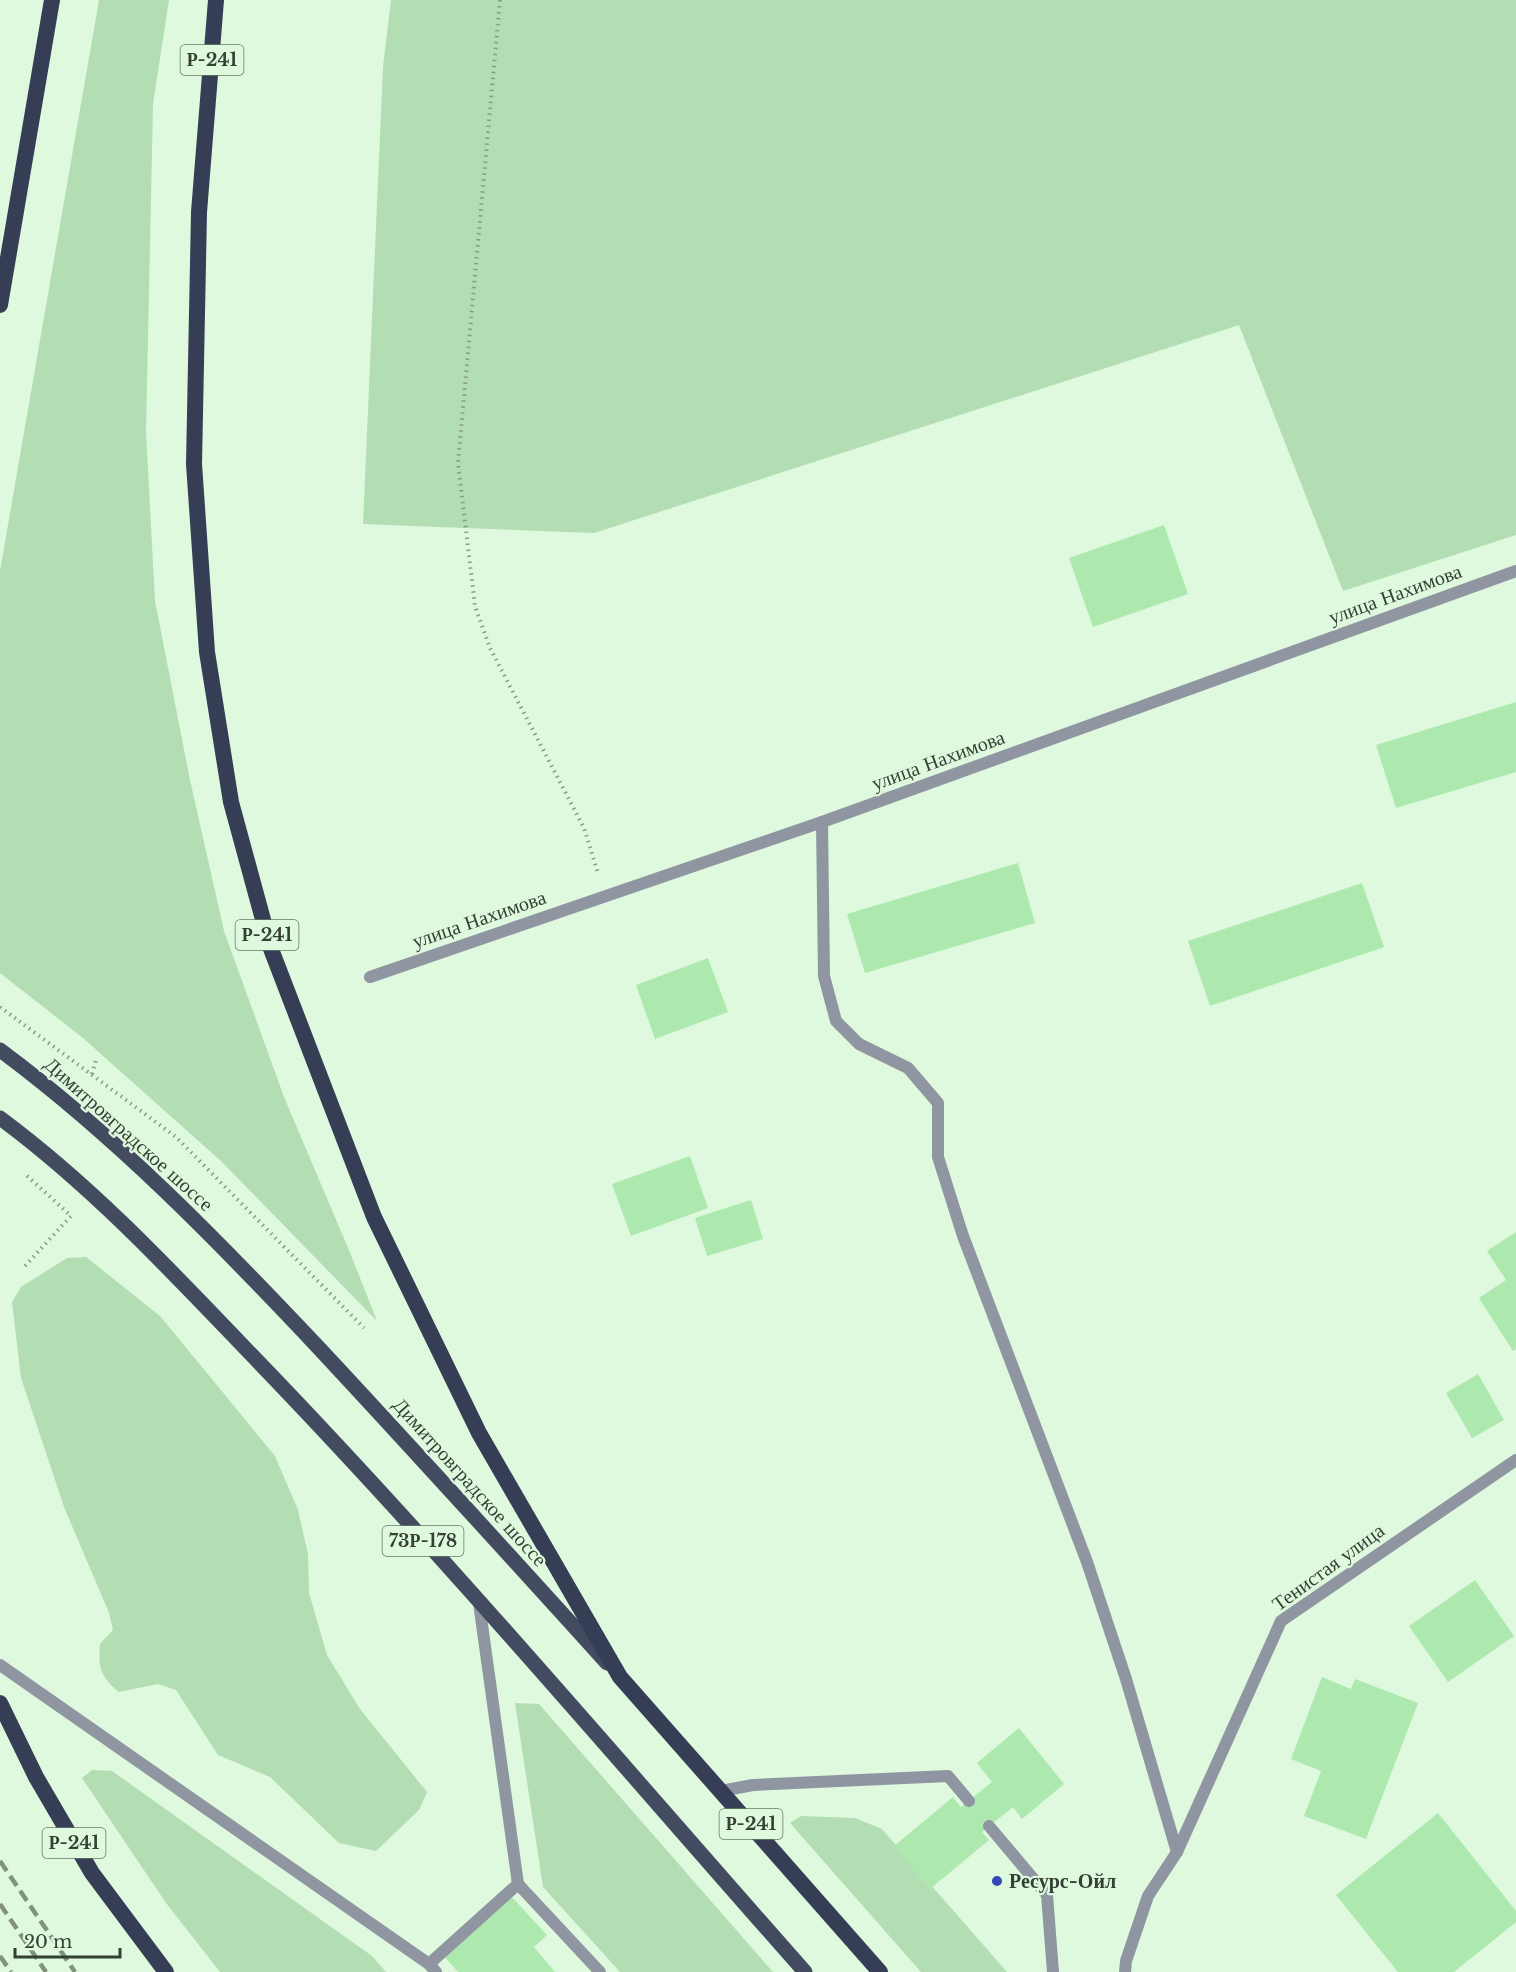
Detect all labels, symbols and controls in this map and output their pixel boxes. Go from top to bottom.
road number: Р-241 [180,45,244,75]
street label: улица Нахимова [1325,559,1465,629]
street label: улица Нахимова [868,725,1008,795]
street label: улица Нахимова [409,885,549,953]
road number: Р-241 [236,920,298,950]
street label: Димитровградское шоссе [40,1052,218,1216]
street label: Димитровградское шоссе [388,1393,552,1571]
street label: Тенистая улица [1267,1518,1389,1616]
road number: 73Р-178 [382,1526,464,1556]
road number: Р-241 [720,1809,783,1839]
road number: Р-241 [42,1828,106,1858]
place label: Ресурс-Ойл [1009,1869,1116,1893]
marker: Ресурс-Ойл [990,1874,1004,1888]
scale bar [15,1921,120,1959]
text: 20 m [24,1931,72,1953]

